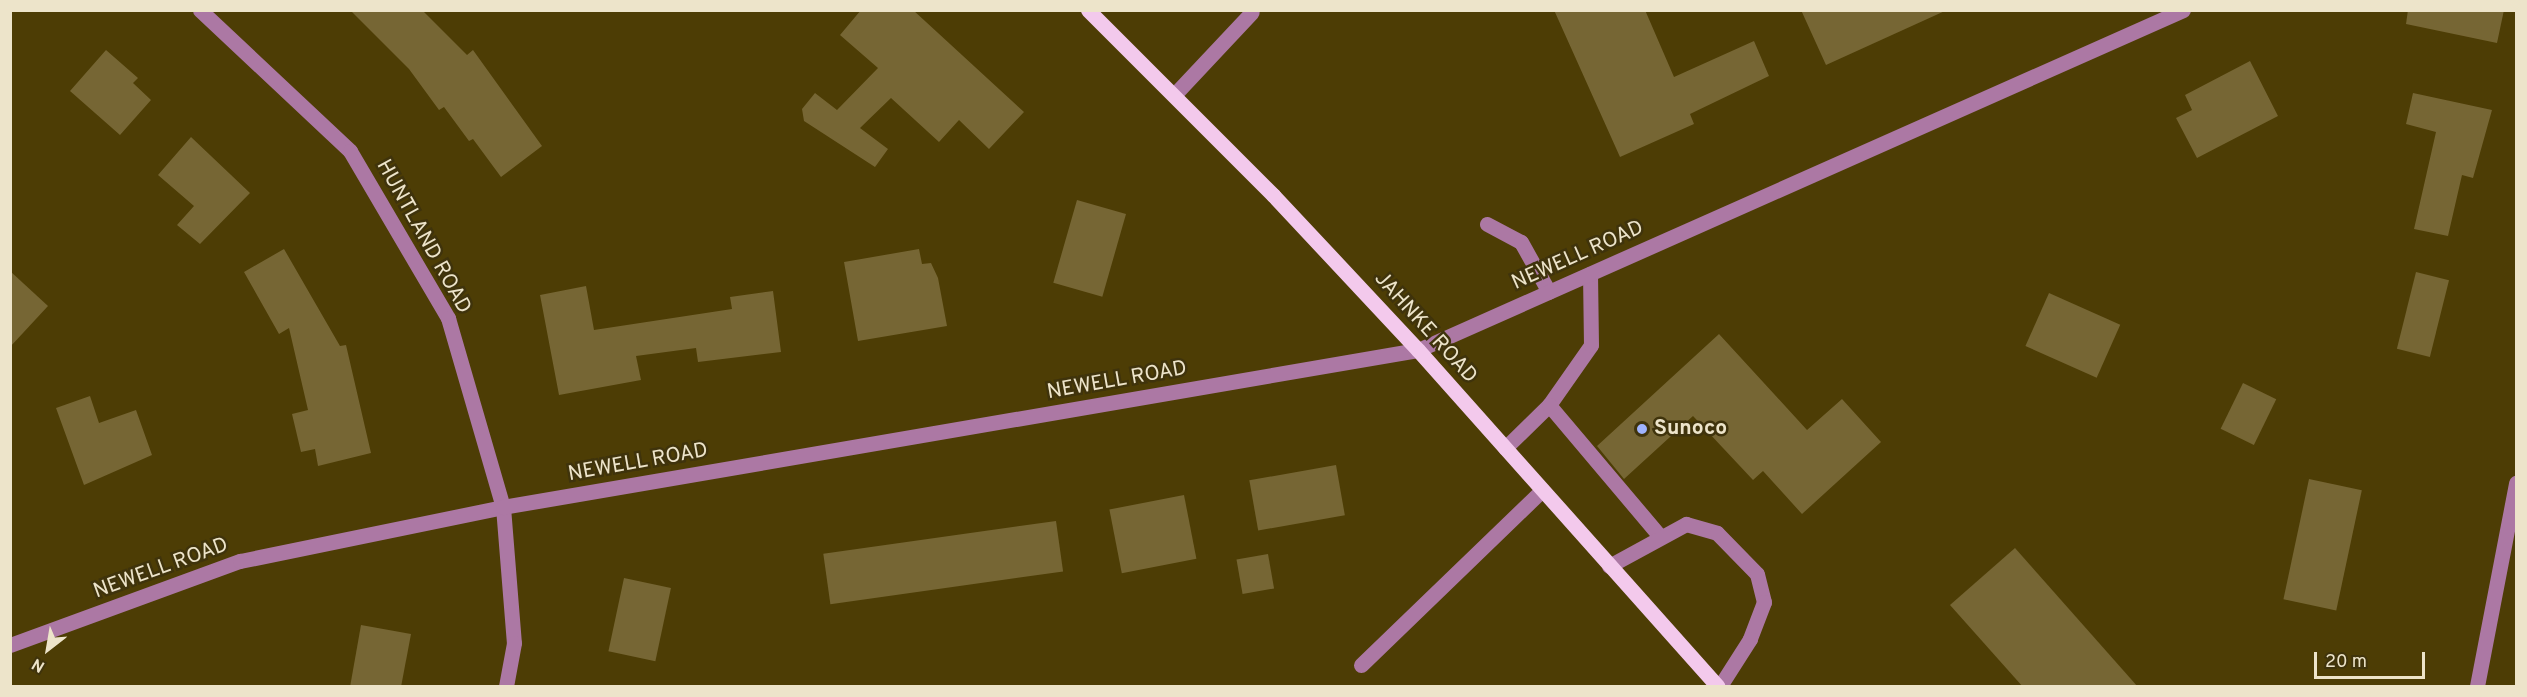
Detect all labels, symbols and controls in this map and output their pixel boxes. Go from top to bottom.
street label: HUNTLAND ROAD [370,155,476,319]
street label: NEWELL ROAD [1508,216,1648,296]
street label: JAHNKE ROAD [1368,267,1482,389]
street label: NEWELL ROAD [1045,356,1189,406]
place label: Sunoco [1654,416,1727,442]
marker: Sunoco [1635,422,1649,436]
street label: NEWELL ROAD [566,438,710,488]
street label: NEWELL ROAD [90,533,232,605]
north arrow [18,619,78,679]
scale bar [2317,640,2428,678]
text: 20 m [2325,651,2367,674]
text: N [29,653,49,676]

